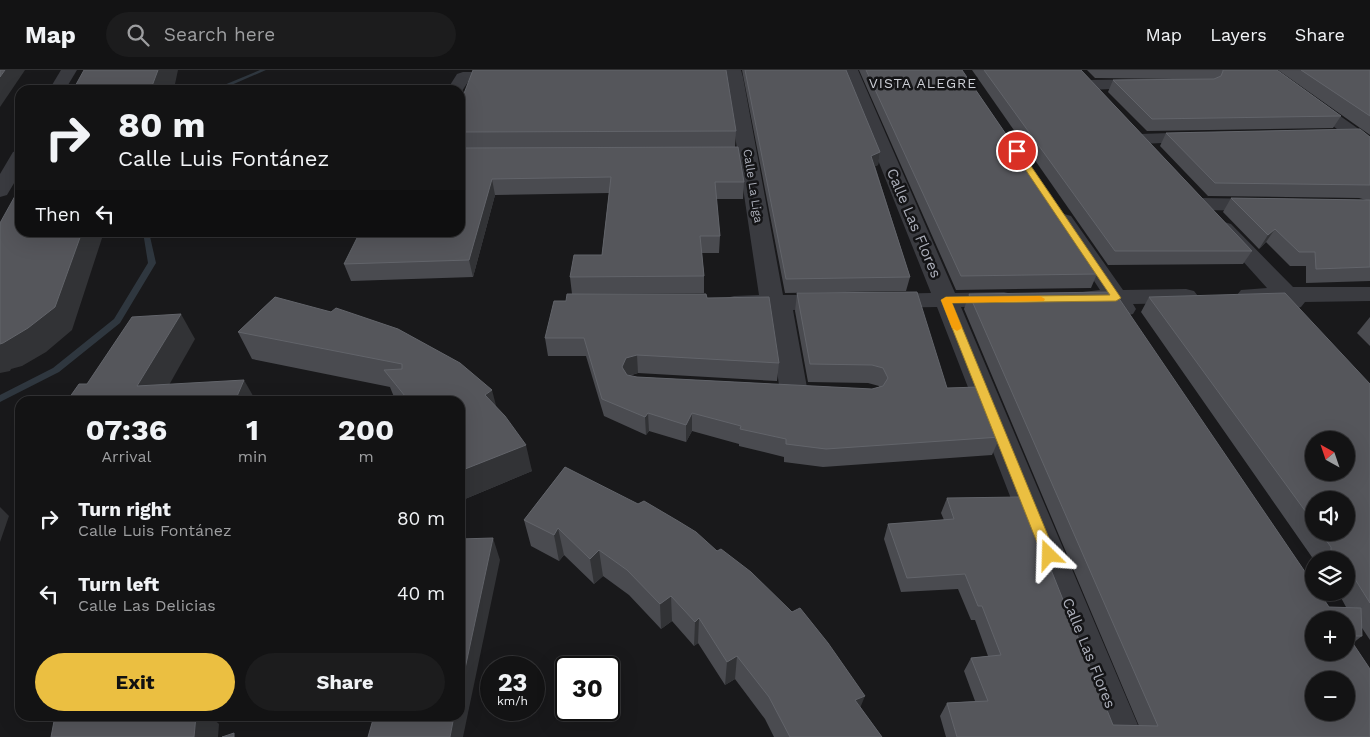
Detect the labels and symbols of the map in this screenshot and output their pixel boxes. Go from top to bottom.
district label: VISTA ALEGRE [869,75,977,91]
pin [996,130,1038,172]
street label: Calle La Liga [740,148,766,224]
street label: Calle Las Flores [883,165,945,281]
north arrow [1305,431,1355,481]
position arrow [1022,528,1074,580]
street label: Calle Las Flores [1059,595,1119,711]
speed limit sign: 30 [555,656,620,721]

